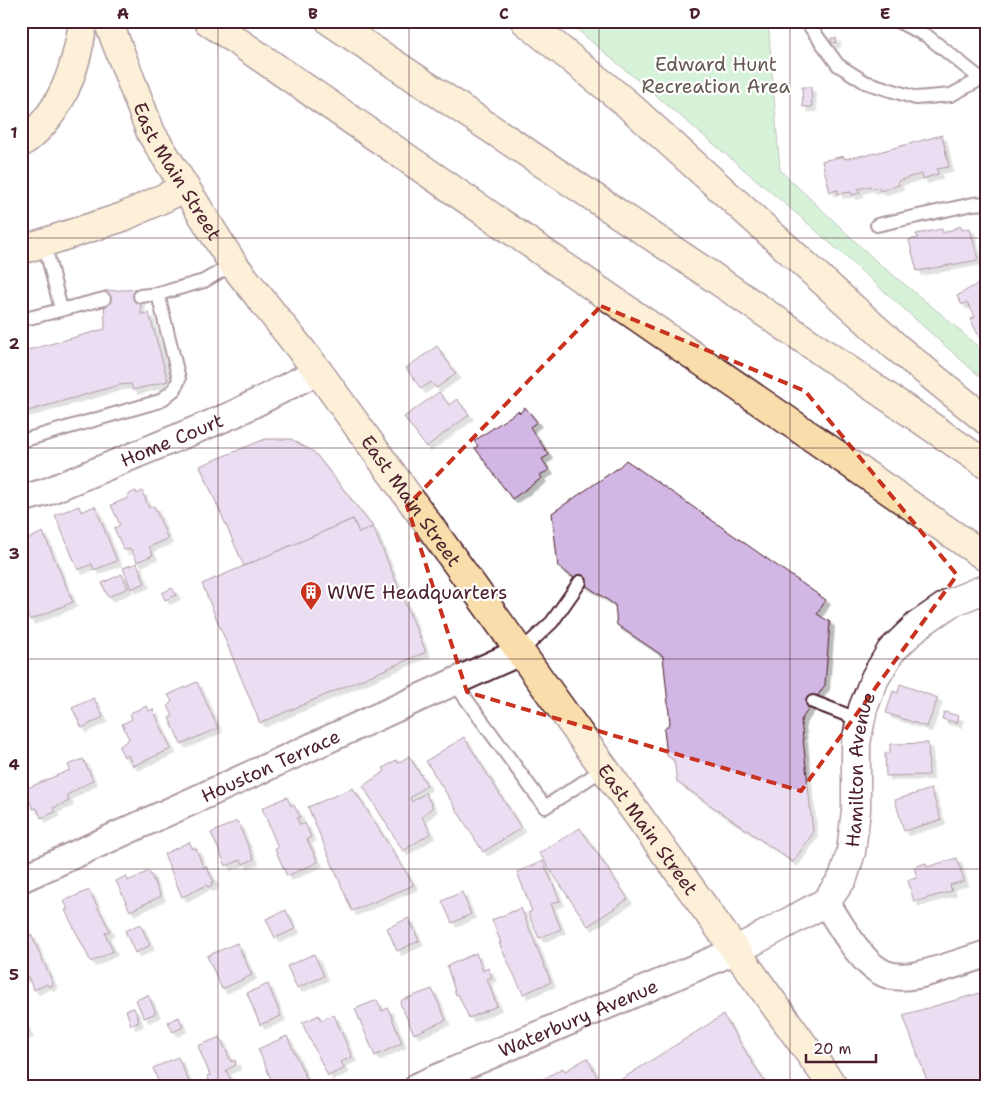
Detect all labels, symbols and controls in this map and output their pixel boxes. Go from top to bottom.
text: A [117,3,129,24]
text: B [308,3,318,24]
text: C [499,3,509,24]
text: D [689,3,701,24]
text: E [880,3,890,24]
park label: Edward Hunt Recreation Area [642,52,791,99]
street label: East Main Street [127,99,227,245]
text: 1 [10,122,18,143]
text: 2 [8,333,20,354]
street label: Home Court [117,408,227,473]
street label: East Main Street [355,430,467,572]
text: 3 [8,543,20,564]
building icon: WWE Headquarters [299,580,323,611]
place label: WWE Headquarters [327,580,507,605]
street label: Hamilton Avenue [840,688,881,849]
street label: Houston Terrace [197,724,344,808]
text: 4 [8,754,20,775]
street label: East Main Street [592,759,704,900]
text: 5 [9,964,19,985]
street label: Waterbury Avenue [495,973,662,1063]
scale bar [806,1032,876,1064]
text: 20 m [813,1039,852,1059]

